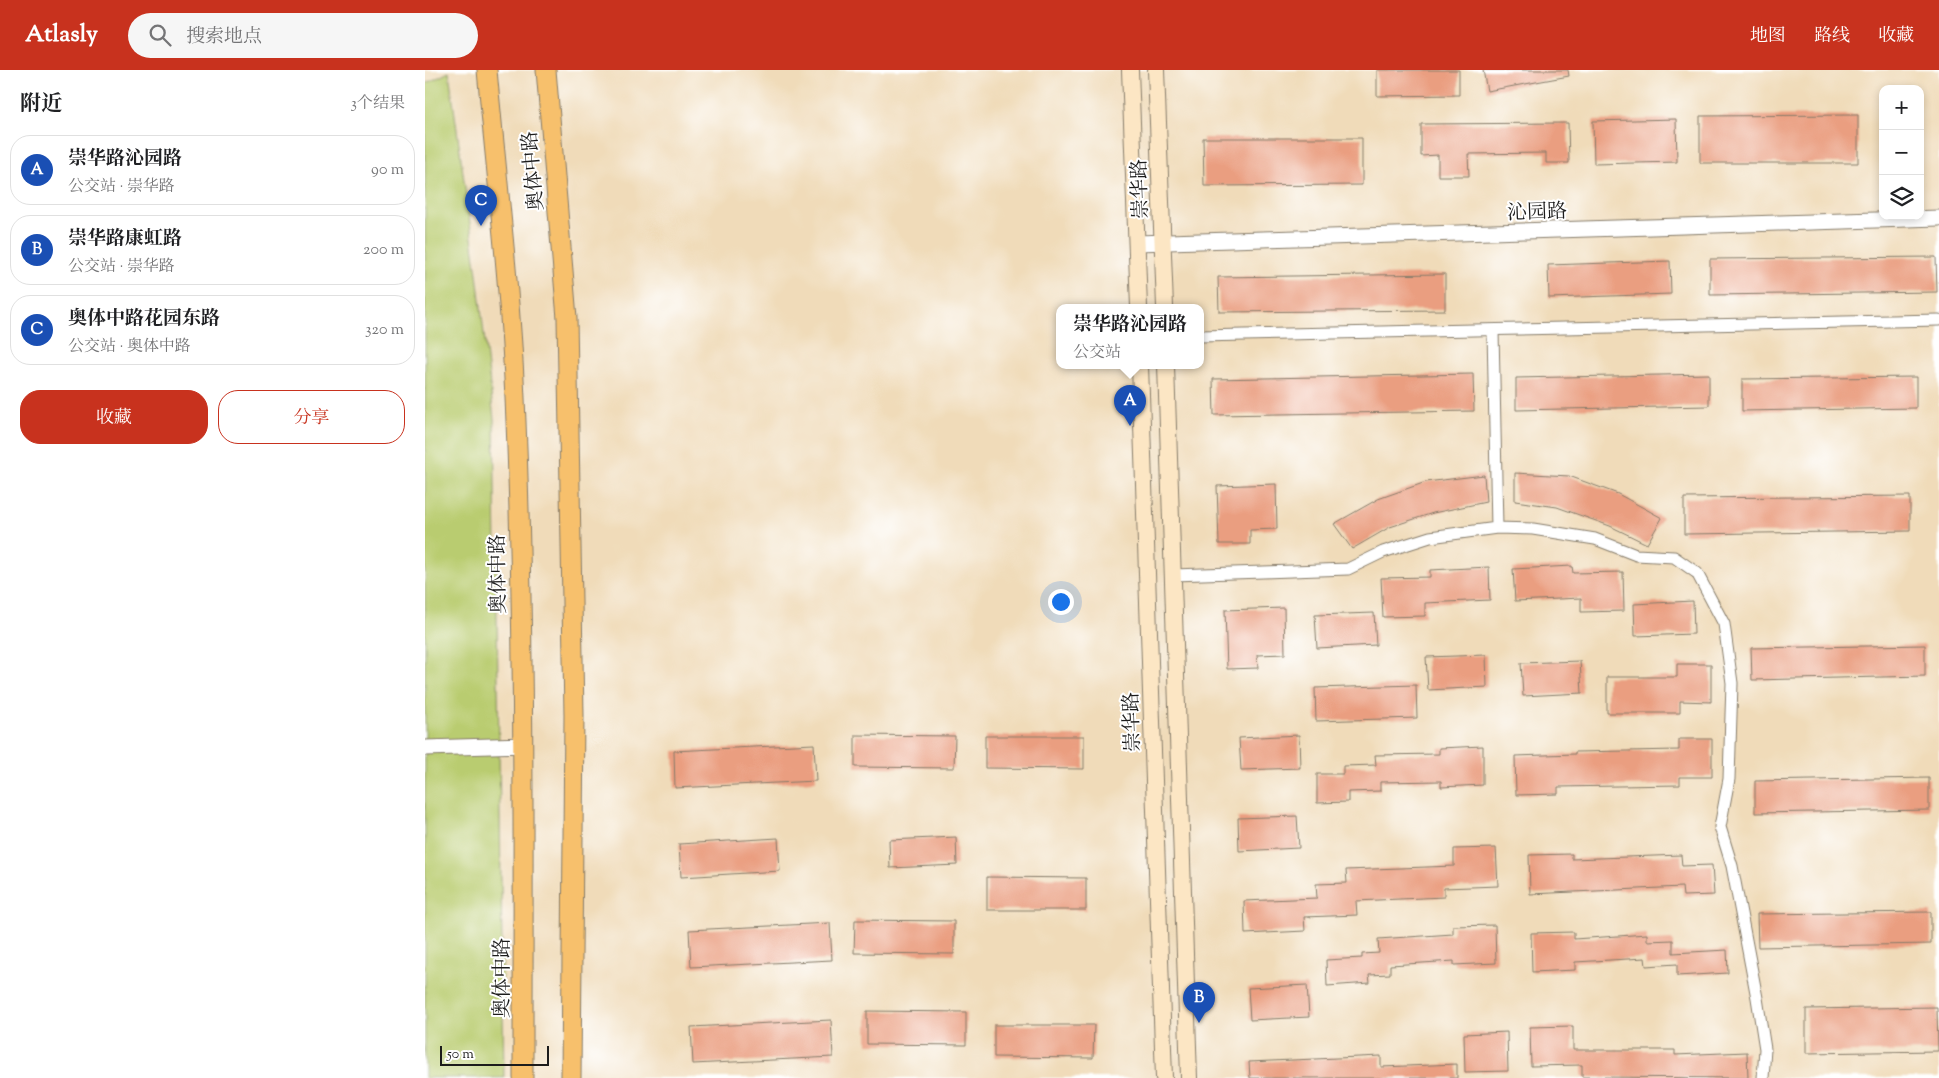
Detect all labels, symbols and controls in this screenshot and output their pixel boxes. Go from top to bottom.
search box [128,13,478,58]
text: Atlasly [25,18,98,52]
icon: search [146,21,174,49]
text: 搜索地点 [186,24,262,51]
text: 地图 [1750,24,1786,50]
text: 路线 [1814,24,1850,50]
text: 收藏 [1878,24,1914,50]
map controls [1879,85,1924,220]
button: + [1879,85,1924,130]
text: 附近 [20,90,62,120]
text: 3个结果 [351,93,405,116]
street label: 奥体中路 [517,130,552,212]
button: − [1879,130,1924,175]
text: 崇华路沁园路 [68,146,182,173]
street label: 崇华路 [1126,158,1157,219]
text: A [31,159,44,182]
text: 90 m [371,159,404,182]
button: layers [1879,175,1924,220]
text: 公交站 · 崇华路 [68,176,175,199]
pin: C [465,185,497,226]
street label: 沁园路 [1507,198,1568,229]
text: 崇华路康虹路 [68,226,182,253]
text: B [32,239,42,262]
text: 200 m [363,239,404,262]
text: 公交站 · 崇华路 [68,256,175,279]
popup [1056,304,1204,369]
text: 奥体中路花园东路 [68,306,220,333]
text: 崇华路沁园路 [1073,312,1187,339]
text: C [31,319,43,342]
text: 320 m [365,319,404,342]
text: 公交站 · 奥体中路 [68,336,191,359]
text: 公交站 [1073,342,1121,365]
pin: A [1114,385,1146,426]
button: 收藏 [20,390,208,444]
button: 分享 [218,390,405,444]
street label: 奥体中路 [484,534,515,614]
your location [1048,589,1074,615]
street label: 崇华路 [1118,691,1149,752]
street label: 奥体中路 [489,938,518,1018]
pin: B [1183,982,1215,1023]
scale bar [440,1043,549,1066]
text: 50 m [447,1045,474,1065]

